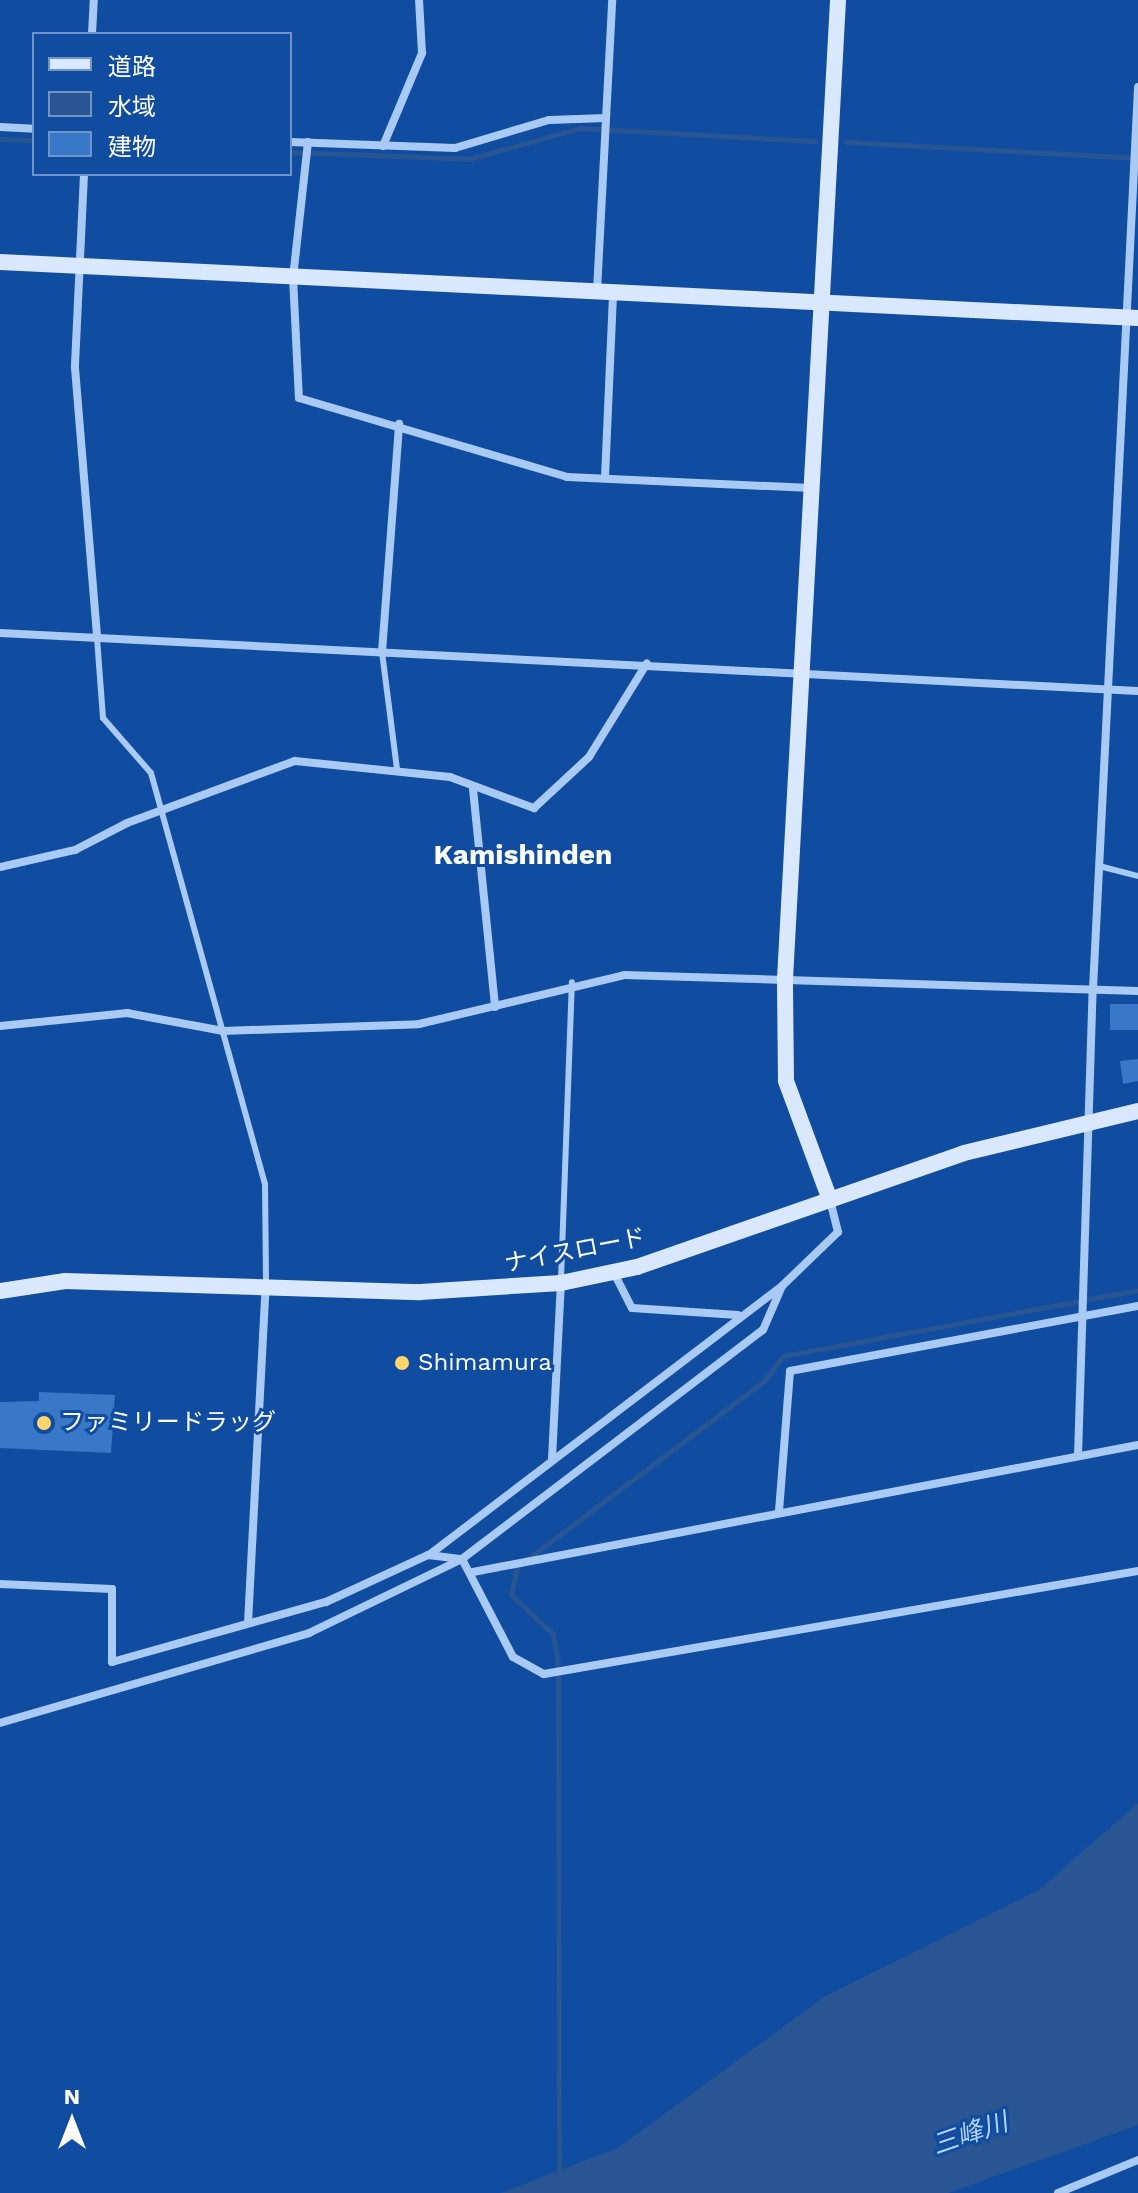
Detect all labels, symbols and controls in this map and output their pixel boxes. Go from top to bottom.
legend [32,32,292,176]
text: 道路 [108,53,156,81]
text: 水域 [108,93,156,121]
text: 建物 [108,133,156,161]
district label: Kamishinden [434,838,612,872]
street label: ナイスロード [502,1223,648,1279]
place label: Shimamura [418,1349,552,1377]
marker: Shimamura [393,1354,411,1372]
place label: ファミリードラッグ [60,1409,276,1437]
marker: ファミリードラッグ [35,1414,53,1432]
north arrow [32,2081,112,2161]
text: N [64,2084,80,2109]
water label: 三峰川 [928,2107,1012,2161]

